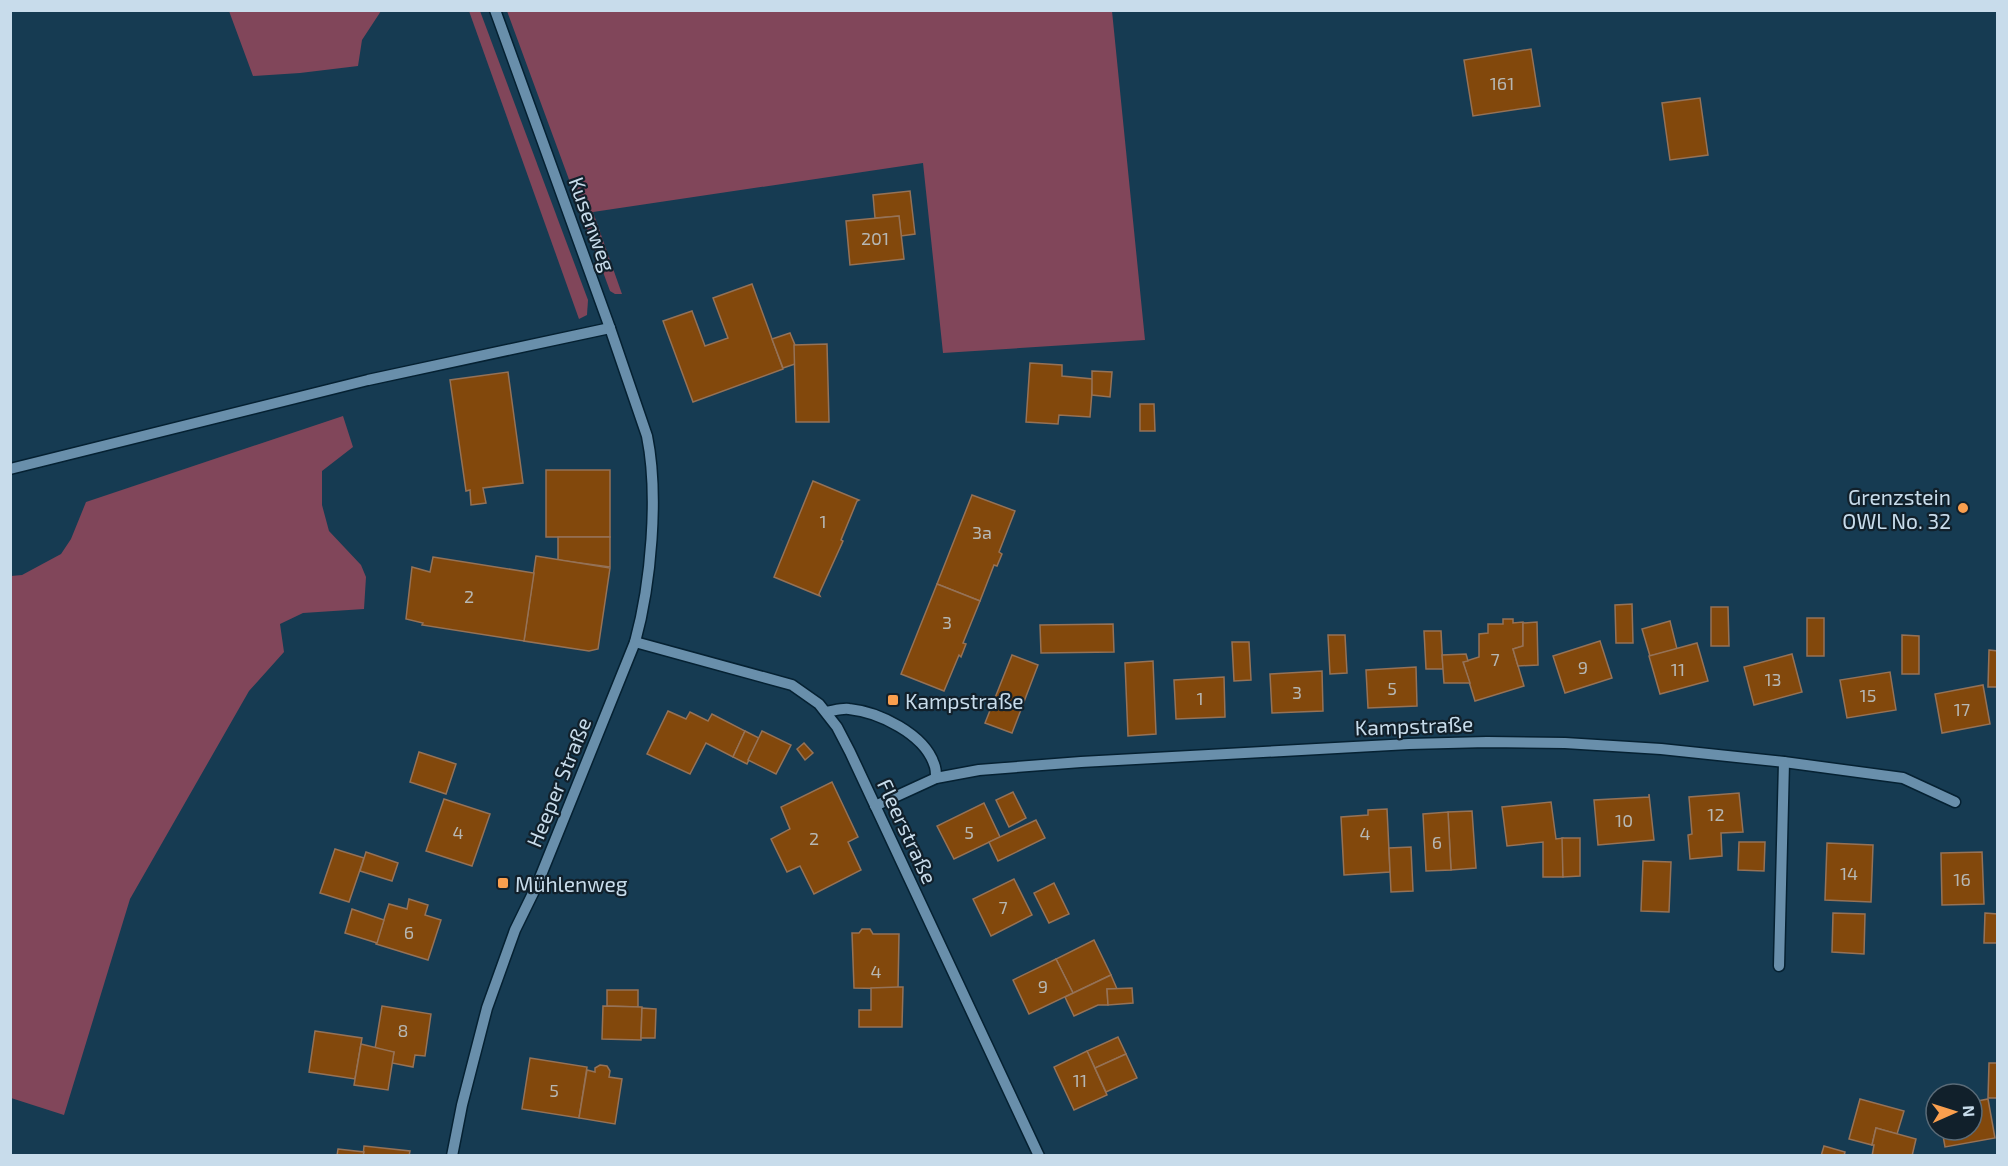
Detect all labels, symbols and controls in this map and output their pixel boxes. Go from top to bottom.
house number: 161 [1490,72,1514,94]
street label: Kusenweg [564,173,622,275]
house number: 201 [861,227,889,249]
place label: Grenzstein OWL No. 32 [1842,484,1951,533]
marker: Grenzstein OWL No. 32 [1956,501,1970,515]
house number: 1 [819,510,827,532]
house number: 3a [972,521,992,543]
house number: 2 [464,585,474,607]
house number: 3 [942,611,952,633]
house number: 7 [1490,648,1500,670]
house number: 9 [1578,656,1588,678]
house number: 11 [1671,658,1685,680]
house number: 13 [1764,668,1782,690]
house number: 5 [1387,677,1397,699]
house number: 3 [1292,681,1302,703]
house number: 15 [1860,684,1876,706]
house number: 1 [1196,687,1204,709]
place label: Kampstraße [905,688,1024,713]
marker: Kampstraße [886,693,900,707]
house number: 17 [1954,698,1970,720]
street label: Kampstraße [1354,710,1474,740]
street label: Heeper Straße [521,713,595,851]
street label: Fleerstraße [873,775,943,887]
house number: 12 [1707,803,1725,825]
house number: 10 [1615,809,1633,831]
house number: 4 [452,821,464,843]
house number: 5 [964,821,974,843]
house number: 4 [1359,822,1371,844]
house number: 2 [809,827,819,849]
house number: 6 [1432,831,1442,853]
house number: 14 [1840,862,1858,884]
house number: 16 [1953,868,1971,890]
place label: Mühlenweg [515,871,628,896]
marker: Mühlenweg [496,876,510,890]
house number: 7 [998,896,1008,918]
house number: 6 [404,921,414,943]
house number: 4 [870,960,882,982]
house number: 9 [1038,975,1048,997]
house number: 8 [398,1019,408,1041]
house number: 11 [1073,1069,1087,1091]
house number: 5 [549,1079,559,1101]
north arrow [1924,1082,1984,1142]
text: N [1960,1105,1979,1117]

